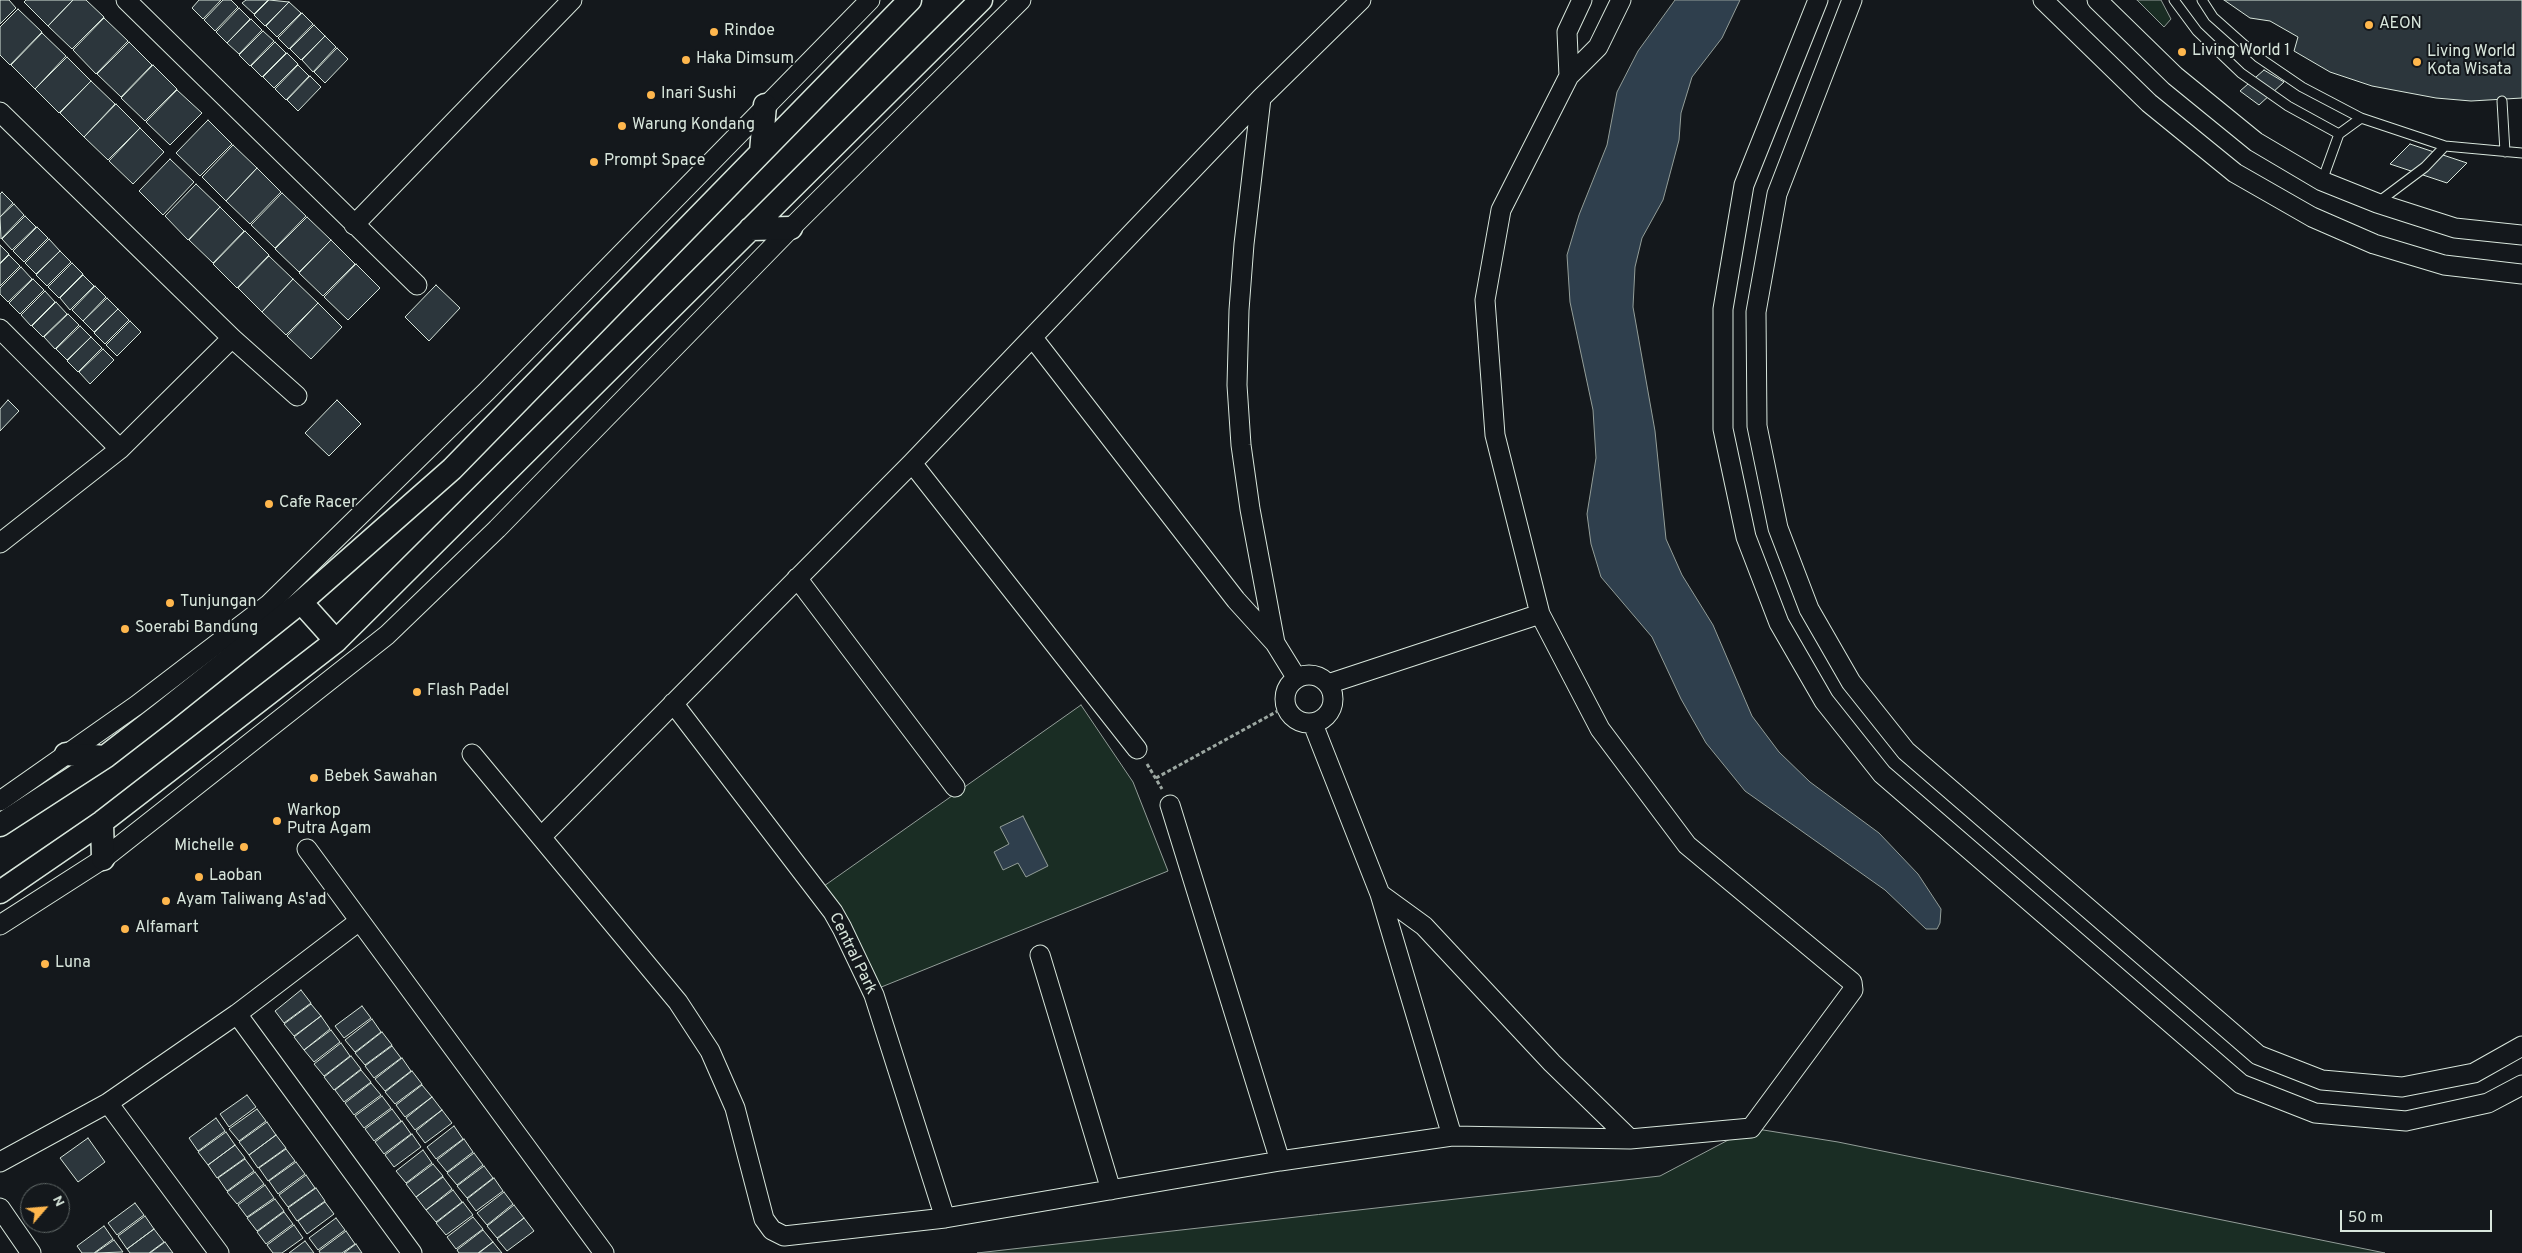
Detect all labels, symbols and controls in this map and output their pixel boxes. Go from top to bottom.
place label: AEON [2379,15,2422,35]
marker: AEON [2363,19,2375,31]
place label: Rindoe [724,22,775,42]
marker: Rindoe [708,26,720,38]
place label: Living World 1 [2192,42,2290,62]
place label: Living World Kota Wisata [2427,43,2516,81]
marker: Living World 1 [2176,46,2188,58]
place label: Haka Dimsum [696,50,794,70]
marker: Haka Dimsum [680,54,692,66]
marker: Living World Kota Wisata [2411,56,2423,68]
place label: Inari Sushi [661,85,736,105]
marker: Inari Sushi [645,89,657,101]
place label: Warung Kondang [632,116,755,136]
marker: Warung Kondang [616,120,628,132]
place label: Prompt Space [604,152,705,172]
marker: Prompt Space [588,156,600,168]
place label: Cafe Racer [279,494,357,514]
marker: Cafe Racer [263,498,275,510]
place label: Tunjungan [180,593,256,613]
marker: Tunjungan [164,597,176,609]
place label: Soerabi Bandung [135,619,258,639]
marker: Soerabi Bandung [119,623,131,635]
place label: Flash Padel [427,682,509,702]
marker: Flash Padel [411,686,423,698]
place label: Bebek Sawahan [324,768,438,788]
marker: Bebek Sawahan [308,772,320,784]
place label: Warkop Putra Agam [287,802,371,840]
marker: Warkop Putra Agam [271,815,283,827]
place label: Michelle [174,837,234,857]
marker: Michelle [238,841,250,853]
place label: Laoban [209,867,262,887]
marker: Laoban [193,871,205,883]
place label: Ayam Taliwang As'ad [176,891,326,911]
marker: Ayam Taliwang As'ad [160,895,172,907]
street label: Central Park [824,910,880,998]
place label: Alfamart [135,919,199,939]
marker: Alfamart [119,923,131,935]
place label: Luna [55,954,91,974]
marker: Luna [39,958,51,970]
north arrow [20,1183,70,1233]
text: N [48,1193,68,1210]
scale bar [2342,1200,2494,1232]
text: 50 m [2348,1209,2383,1228]

